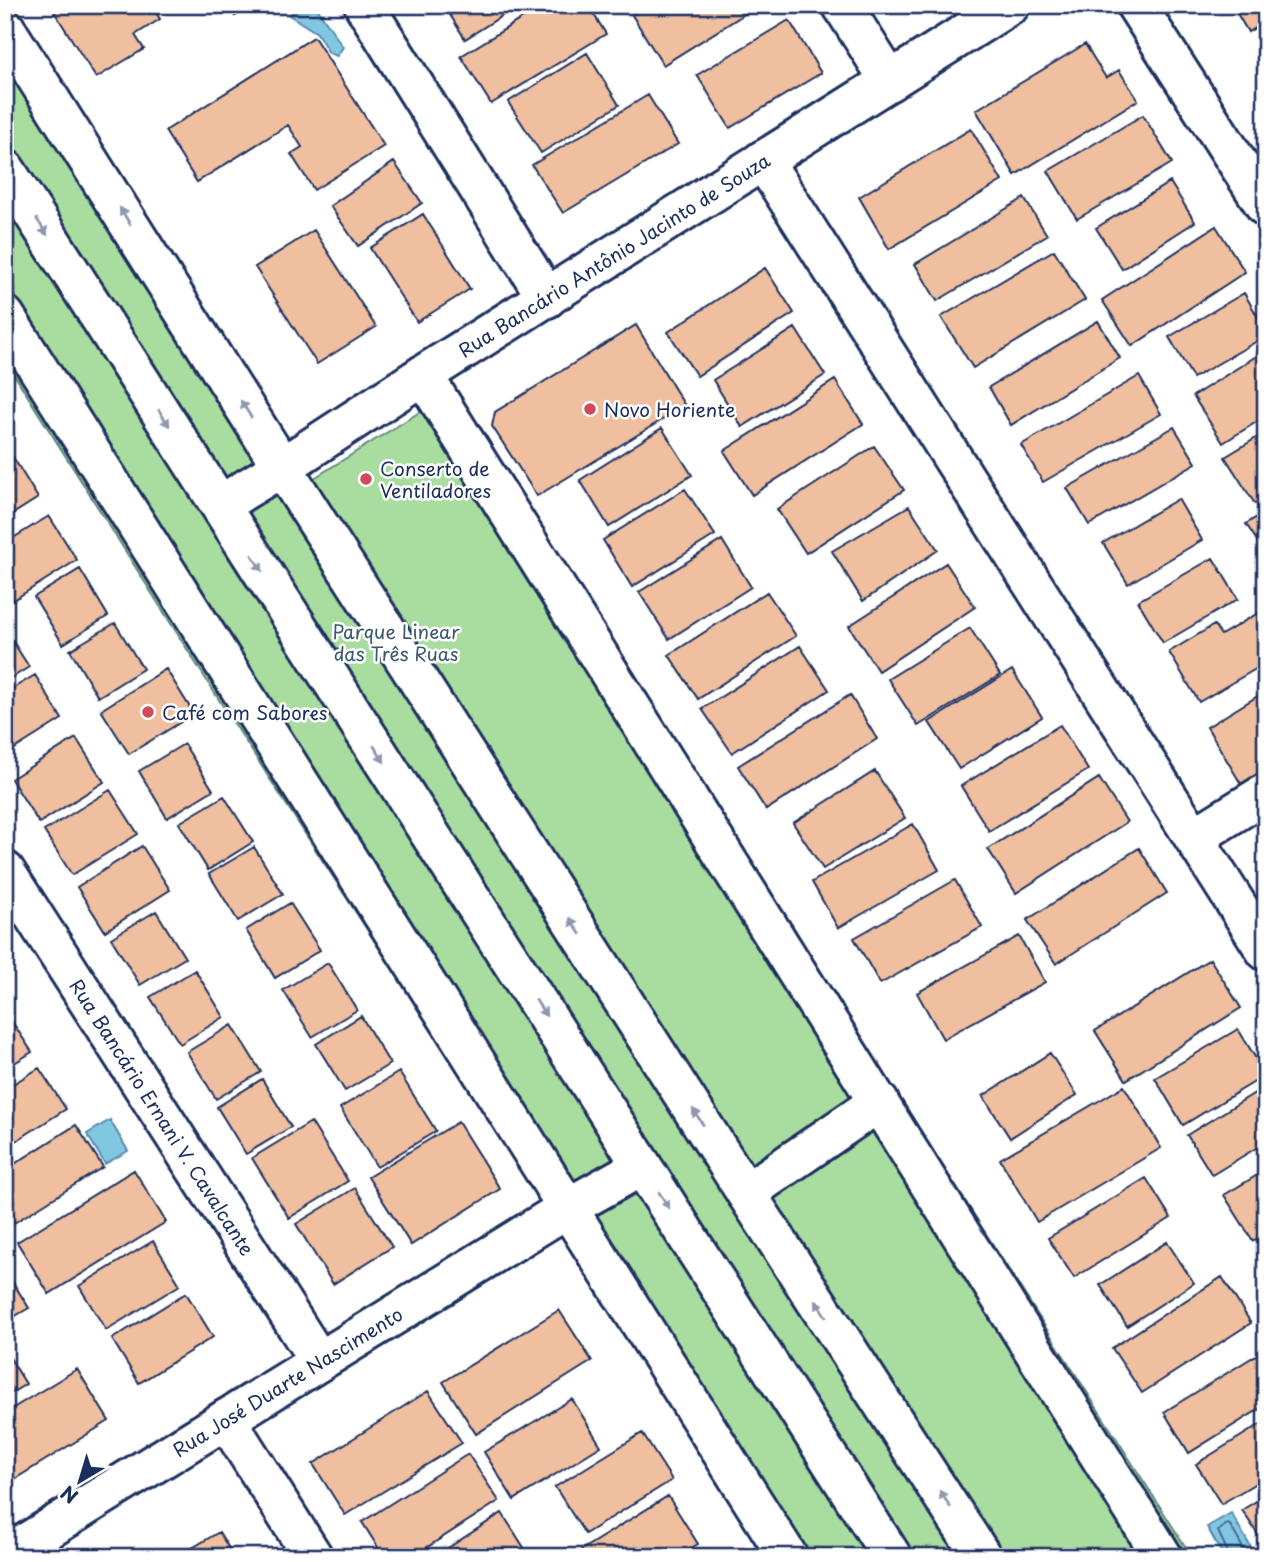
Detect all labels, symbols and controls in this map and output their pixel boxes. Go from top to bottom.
street label: Rua Bancário Antônio Jacinto de Souza [453,146,775,363]
one-way arrow [119,207,132,226]
one-way arrow [35,217,48,236]
place label: Novo Horiente [604,395,735,423]
one-way arrow [239,400,252,419]
marker: Novo Horiente [582,401,598,417]
one-way arrow [158,409,171,428]
place label: Conserto de Ventiladores [380,454,491,504]
marker: Conserto de Ventiladores [358,471,374,487]
one-way arrow [250,553,263,573]
park label: Parque Linear das Três Ruas [332,617,460,667]
place label: Café com Sabores [162,698,328,726]
marker: Café com Sabores [140,704,156,720]
one-way arrow [373,745,386,764]
one-way arrow [569,916,582,935]
street label: Rua Bancário Ernani V. Cavalcante [63,973,262,1261]
one-way arrow [535,998,548,1018]
one-way arrow [691,1108,704,1127]
one-way arrow [658,1190,671,1209]
street label: Rua José Duarte Nascimento [167,1299,408,1463]
one-way arrow [815,1299,828,1318]
north arrow [46,1446,116,1516]
text: N [54,1480,83,1511]
one-way arrow [938,1490,951,1509]

